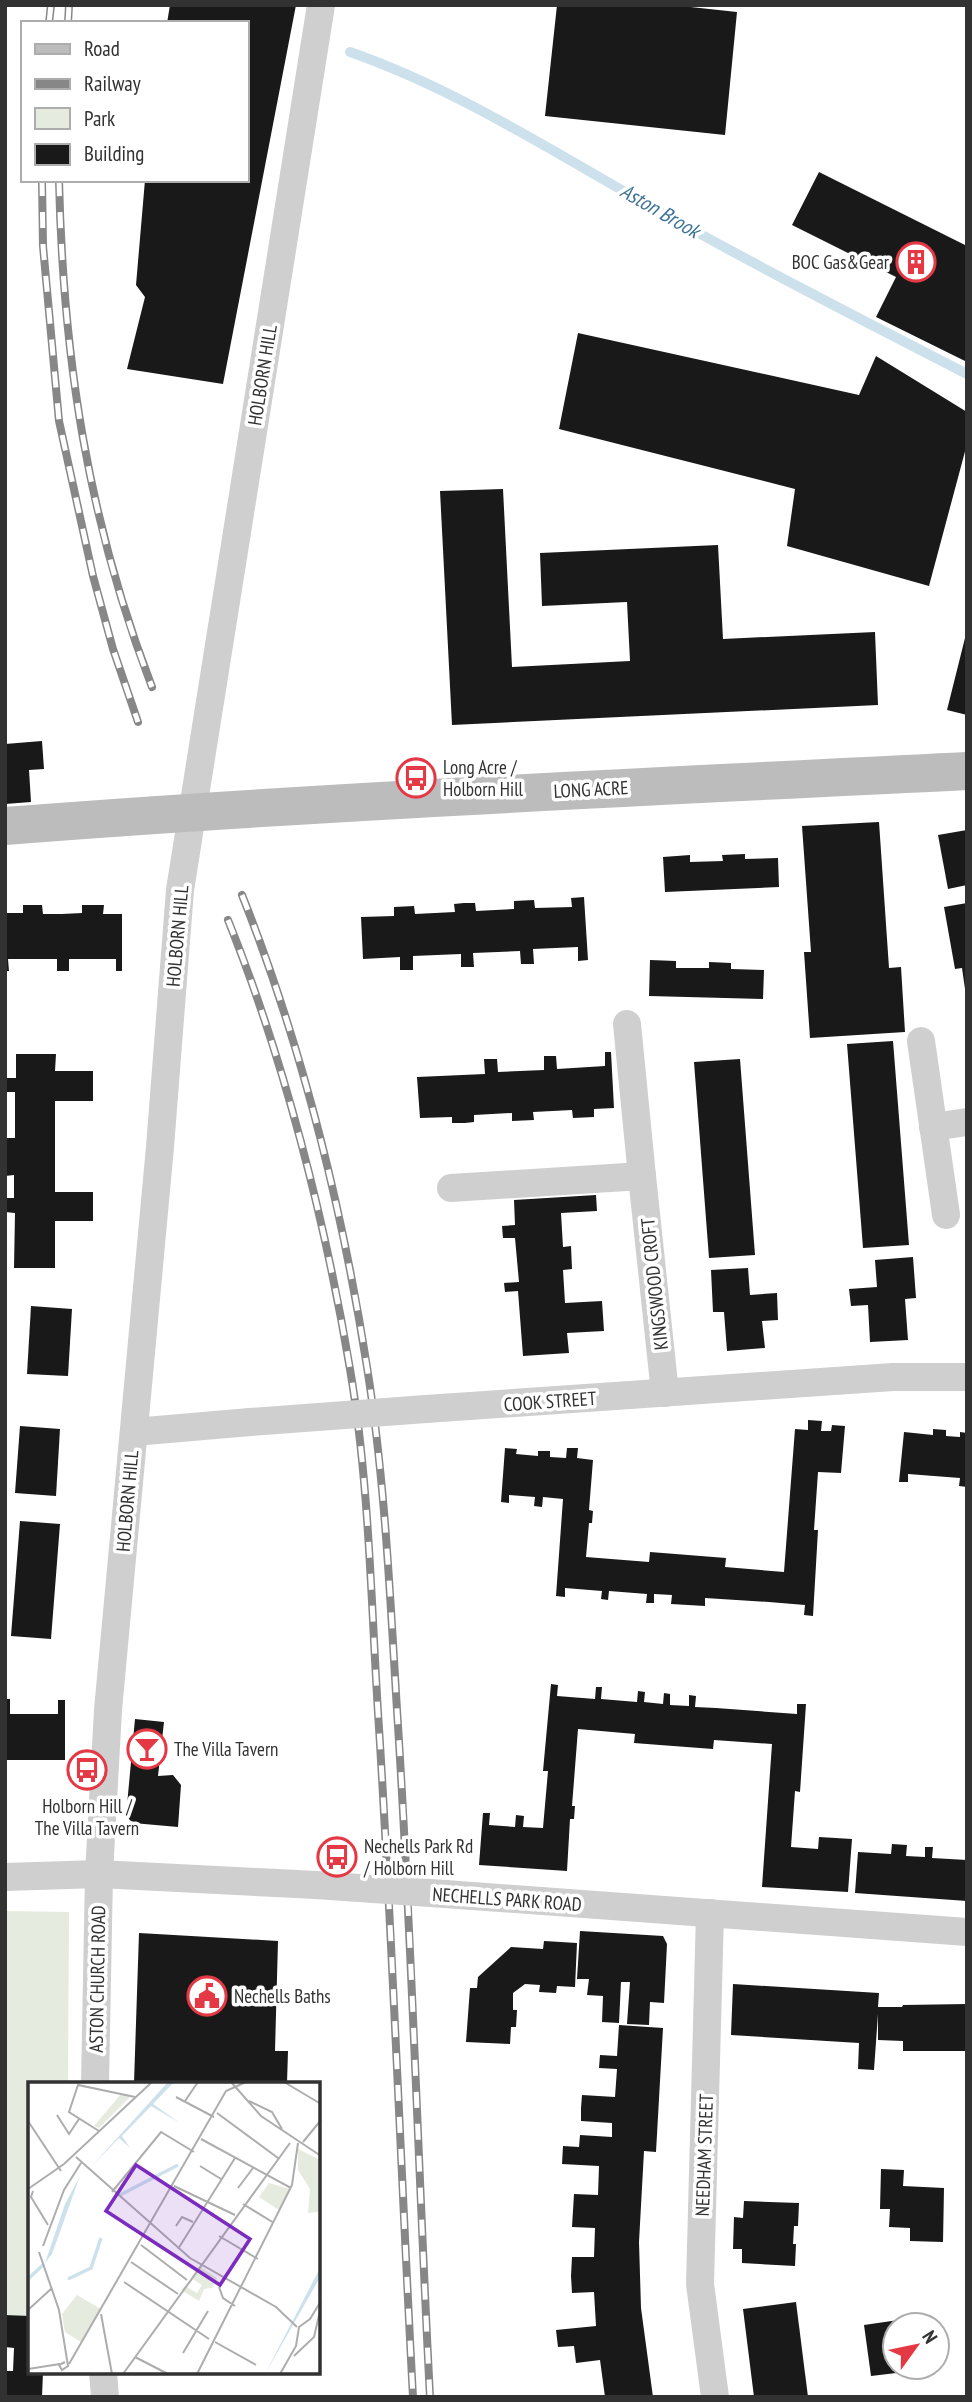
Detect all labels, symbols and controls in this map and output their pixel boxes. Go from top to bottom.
legend [21,21,248,182]
text: Road [84,35,120,62]
text: Railway [84,70,141,97]
text: Park [84,105,115,132]
text: Building [84,140,144,167]
water label: Aston Brook [616,177,707,246]
building icon: BOC Gas&Gear [895,241,937,283]
place label: BOC Gas&Gear [792,250,890,274]
street label: HOLBORN HILL [242,323,282,427]
place label: Long Acre / Holborn Hill [443,755,524,801]
bus stop icon: Long Acre / Holborn Hill [395,757,437,799]
street label: LONG ACRE [553,775,629,803]
street label: HOLBORN HILL [161,884,193,988]
street label: KINGSWOOD CROFT [635,1216,673,1351]
street label: COOK STREET [503,1386,598,1416]
street label: HOLBORN HILL [111,1449,143,1553]
bar icon: The Villa Tavern [126,1728,168,1770]
place label: The Villa Tavern [174,1737,278,1761]
bus stop icon: Holborn Hill / The Villa Tavern [66,1749,108,1791]
place label: Holborn Hill / The Villa Tavern [35,1794,139,1840]
place label: Nechells Park Rd / Holborn Hill [363,1834,473,1880]
bus stop icon: Nechells Park Rd / Holborn Hill [316,1836,358,1878]
street label: NECHELLS PARK ROAD [432,1882,582,1916]
street label: ASTON CHURCH ROAD [84,1905,110,2053]
public building icon: Nechells Baths [186,1975,228,2017]
place label: Nechells Baths [234,1984,331,2008]
inset map [28,2082,320,2374]
street label: NEEDHAM STREET [690,2093,718,2217]
north arrow [881,2311,951,2381]
text: N [917,2326,943,2348]

